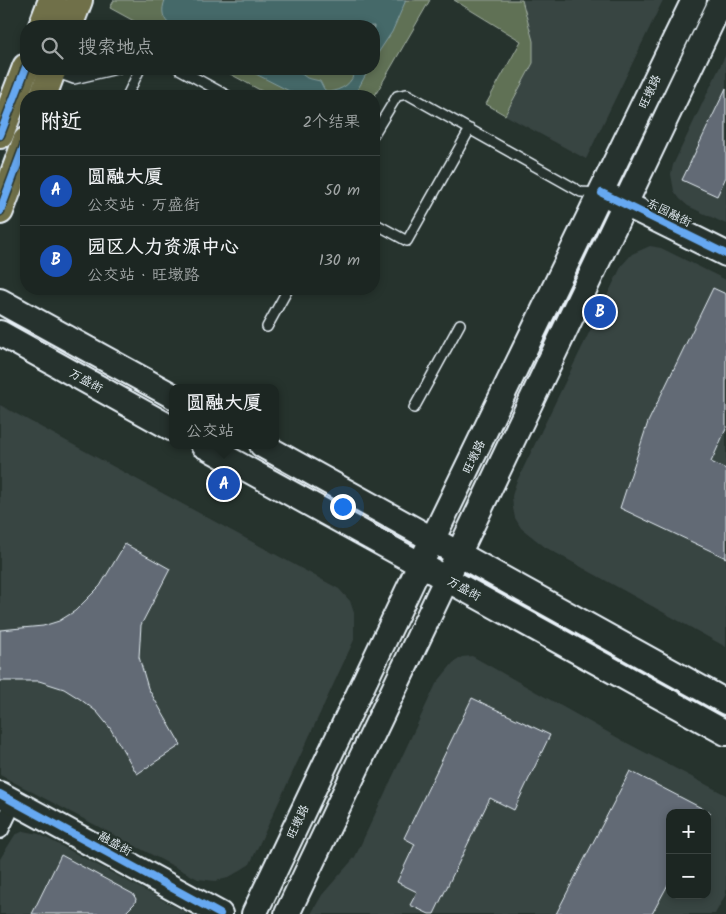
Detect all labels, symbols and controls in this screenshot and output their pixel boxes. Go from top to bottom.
search box [20,20,380,75]
text: 搜索地点 [78,33,154,63]
icon: search [38,34,66,62]
street label: 旺墩路 [634,72,666,112]
text: 附近 [40,106,82,139]
text: 2个结果 [303,110,360,135]
text: 圆融大厦 [87,163,163,193]
text: A [51,178,61,203]
text: 50 m [324,178,360,203]
text: 公交站 · 万盛街 [87,193,200,218]
street label: 东园融街 [643,194,695,232]
text: 园区人力资源中心 [87,233,239,263]
text: B [51,248,61,273]
text: 130 m [319,248,360,273]
text: 公交站 · 旺墩路 [87,263,200,288]
pin: B [584,293,616,331]
street label: 万盛街 [66,364,106,398]
popup [169,384,279,449]
text: 圆融大厦 [186,389,262,419]
text: 公交站 [186,419,234,444]
street label: 旺墩路 [458,437,490,477]
pin: A [208,465,240,503]
your location [330,494,356,520]
street label: 万盛街 [444,572,484,606]
street label: 旺墩路 [282,802,314,842]
map controls [666,809,711,899]
button: + [666,809,711,854]
street label: 融盛街 [95,827,135,861]
button: − [666,854,711,899]

